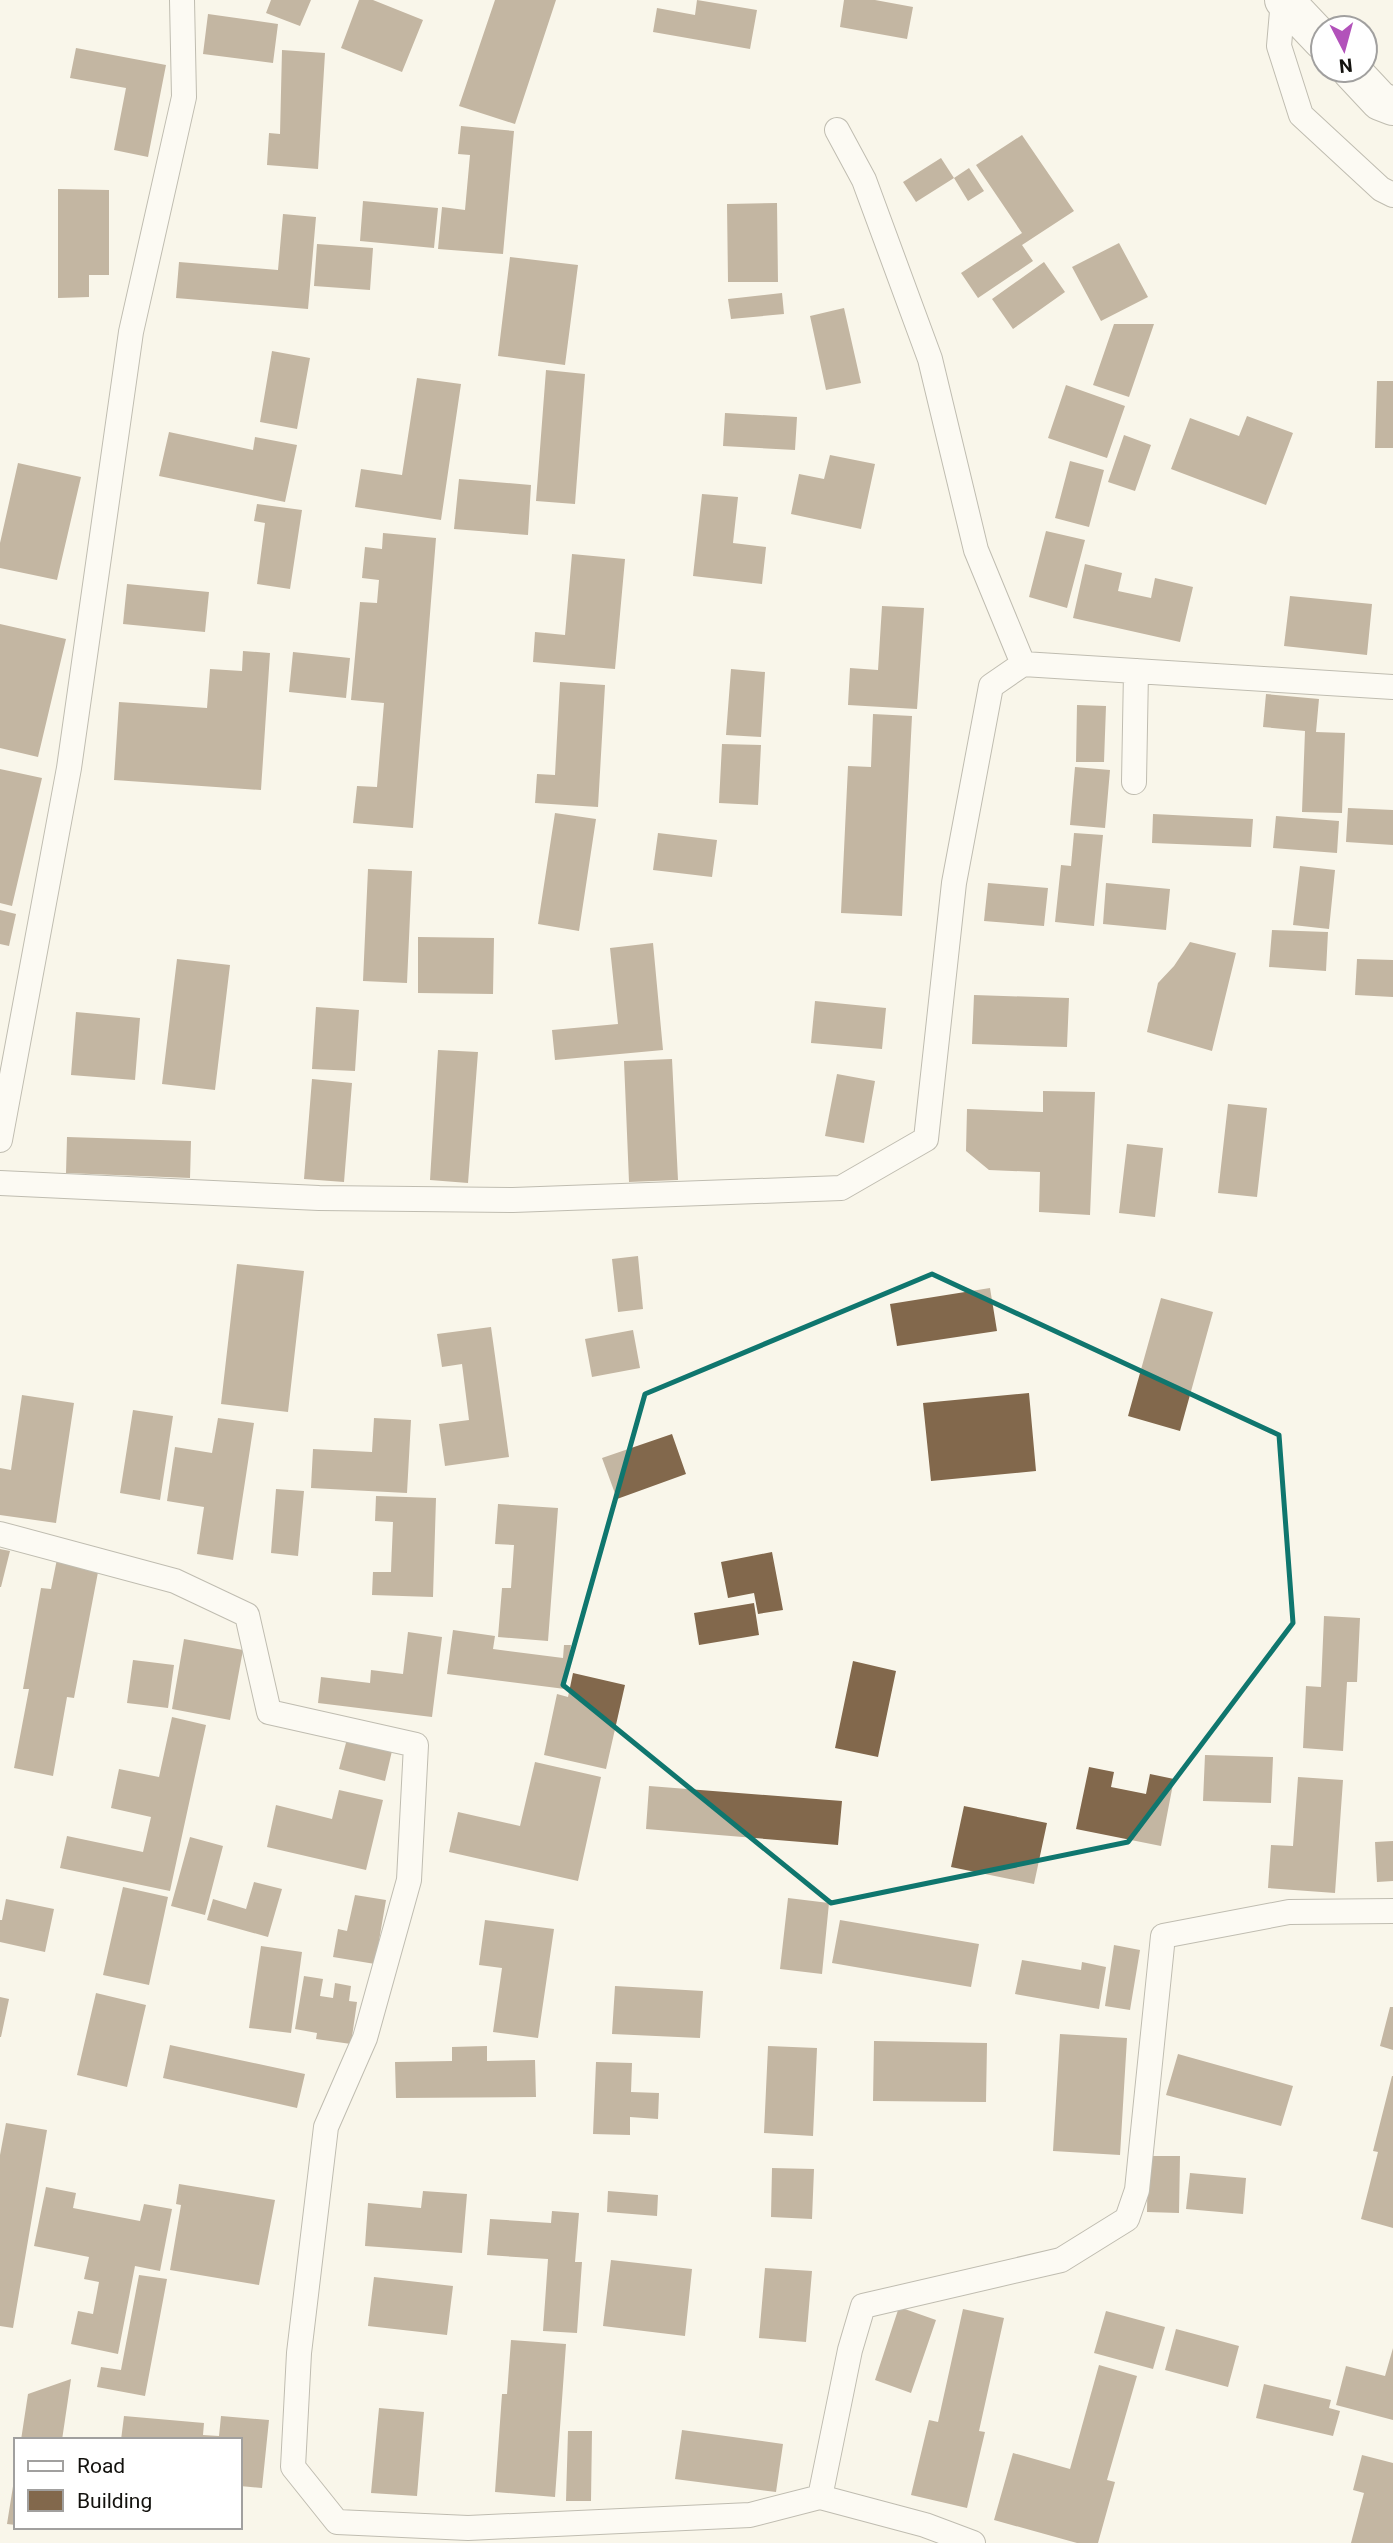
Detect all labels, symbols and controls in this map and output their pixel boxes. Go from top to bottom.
north arrow [1309,14,1379,84]
text: N [1338,53,1354,78]
legend [14,2438,242,2529]
text: Road [77,2454,125,2478]
text: Building [77,2489,152,2513]

